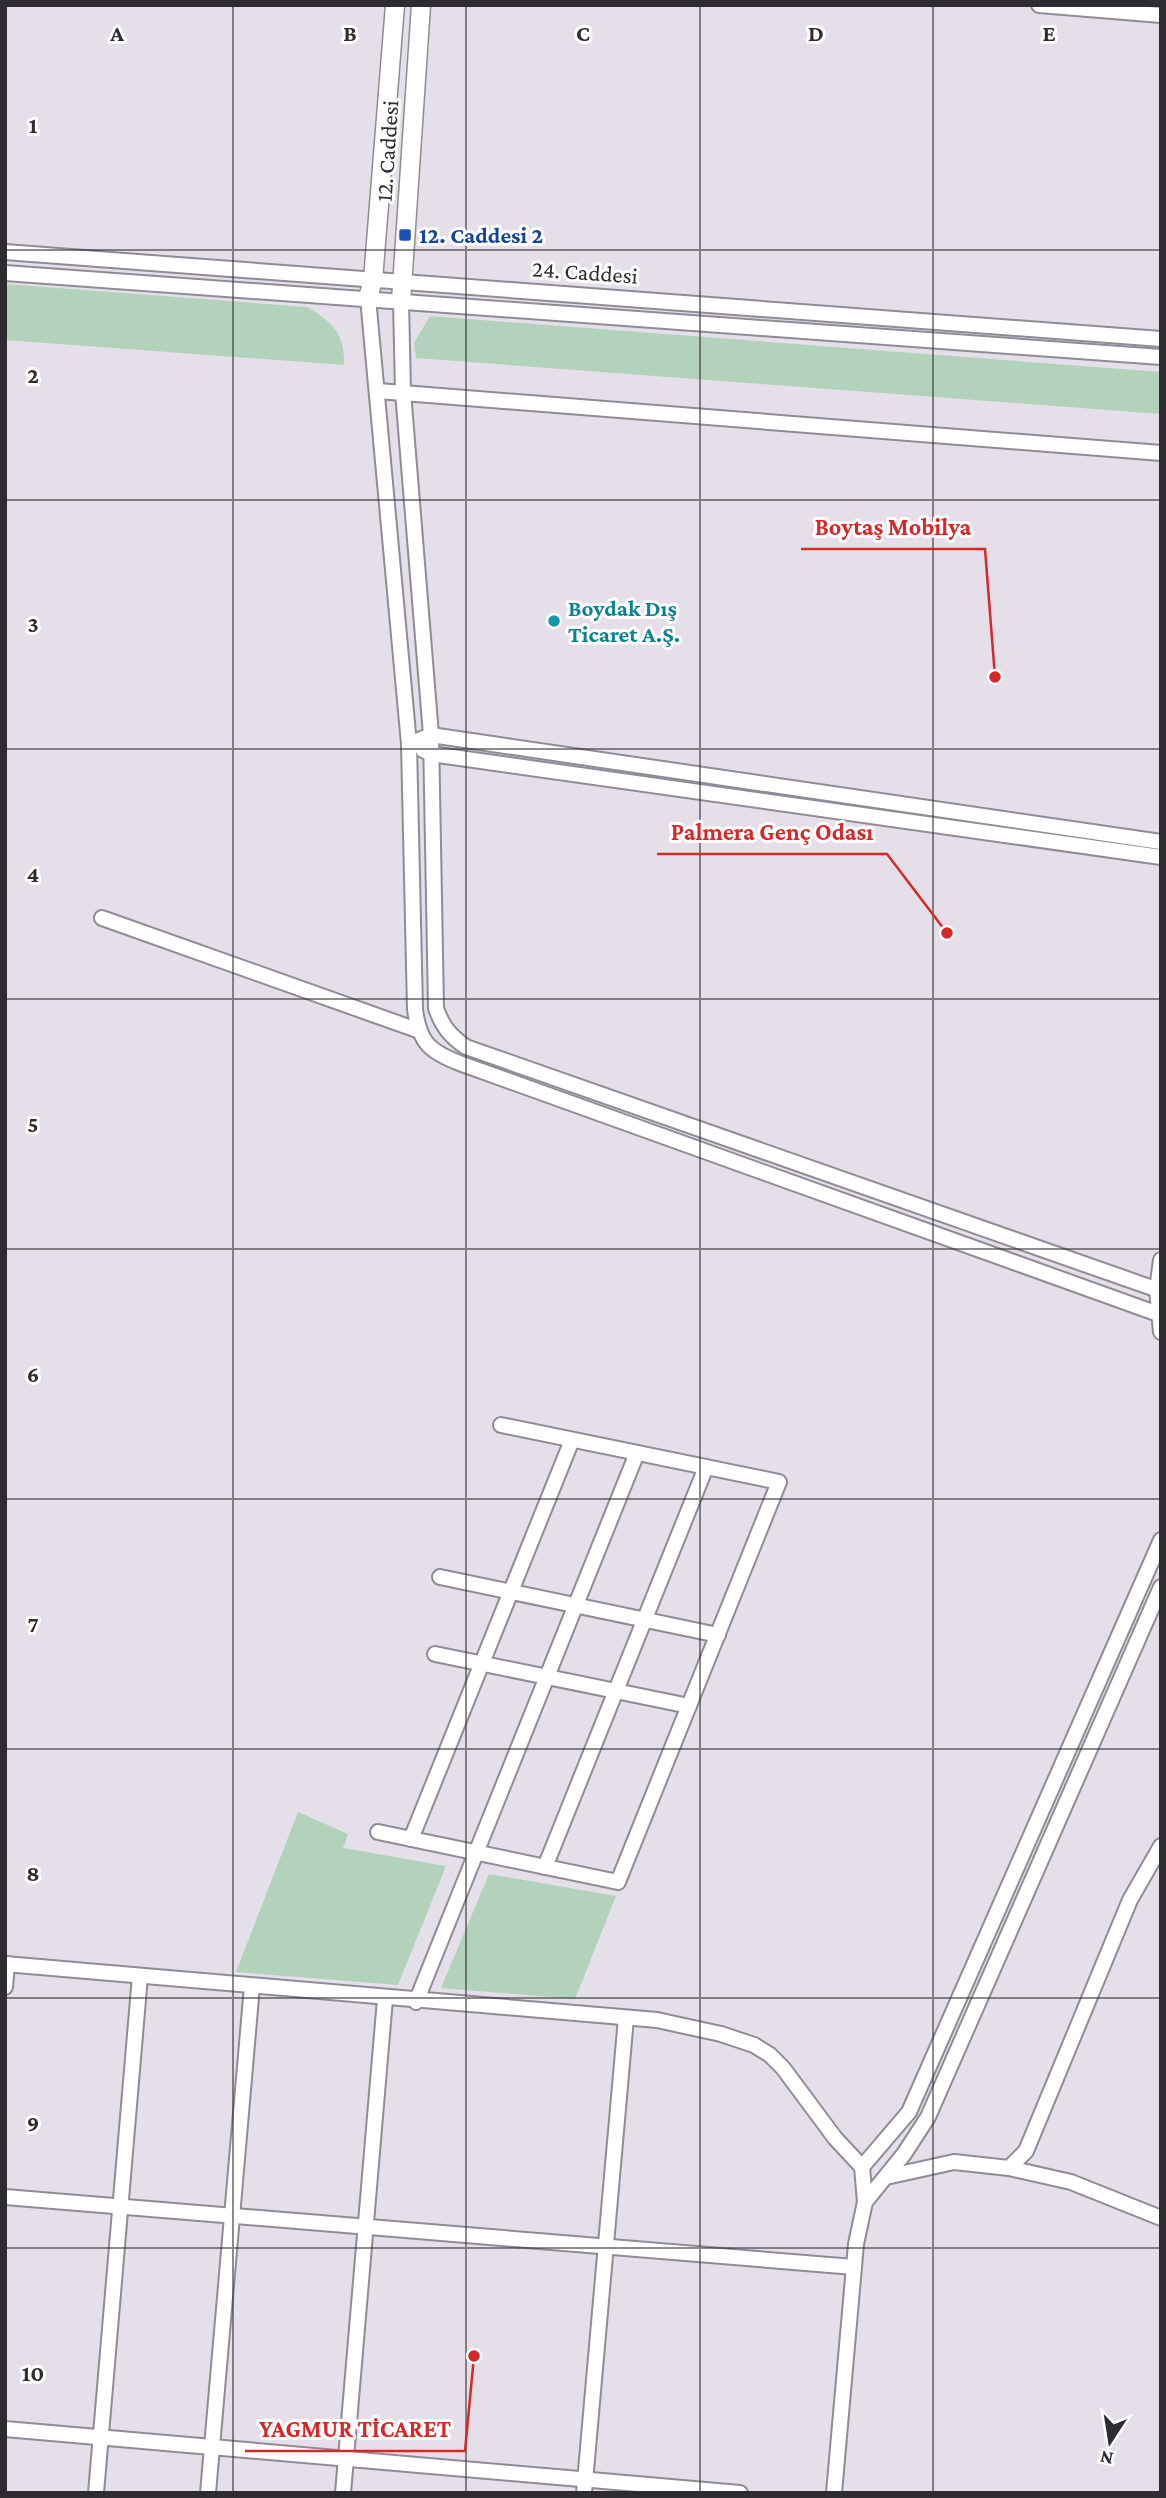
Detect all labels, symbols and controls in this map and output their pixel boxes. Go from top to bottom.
text: A [109,20,124,46]
text: B [343,20,357,46]
text: C [576,20,590,46]
text: D [808,20,824,46]
text: E [1042,20,1056,46]
street label: 12. Caddesi [370,99,404,203]
text: 1 [29,112,38,138]
place label: 12. Caddesi 2 [419,222,544,248]
marker: 12. Caddesi 2 [397,227,413,243]
street label: 24. Caddesi [531,255,639,289]
text: 2 [27,362,39,388]
callout: Boytaş Mobilya [801,504,985,549]
text: Boytaş Mobilya [815,513,972,540]
place label: Boydak Dış Ticaret A.Ş. [568,595,680,647]
text: 3 [27,611,39,637]
marker: Boydak Dış Ticaret A.Ş. [546,613,562,629]
callout: Palmera Genç Odası [657,809,887,854]
text: Palmera Genç Odası [671,818,873,845]
text: 4 [27,861,39,887]
text: 5 [27,1111,39,1137]
text: 6 [27,1361,39,1387]
text: 7 [27,1611,39,1637]
text: 8 [26,1860,40,1886]
text: 9 [27,2110,39,2136]
text: 10 [22,2360,44,2386]
callout: YAGMUR TİCARET [245,2406,465,2451]
north arrow [1075,2407,1145,2477]
text: YAGMUR TİCARET [259,2415,451,2442]
text: N [1098,2447,1115,2470]

